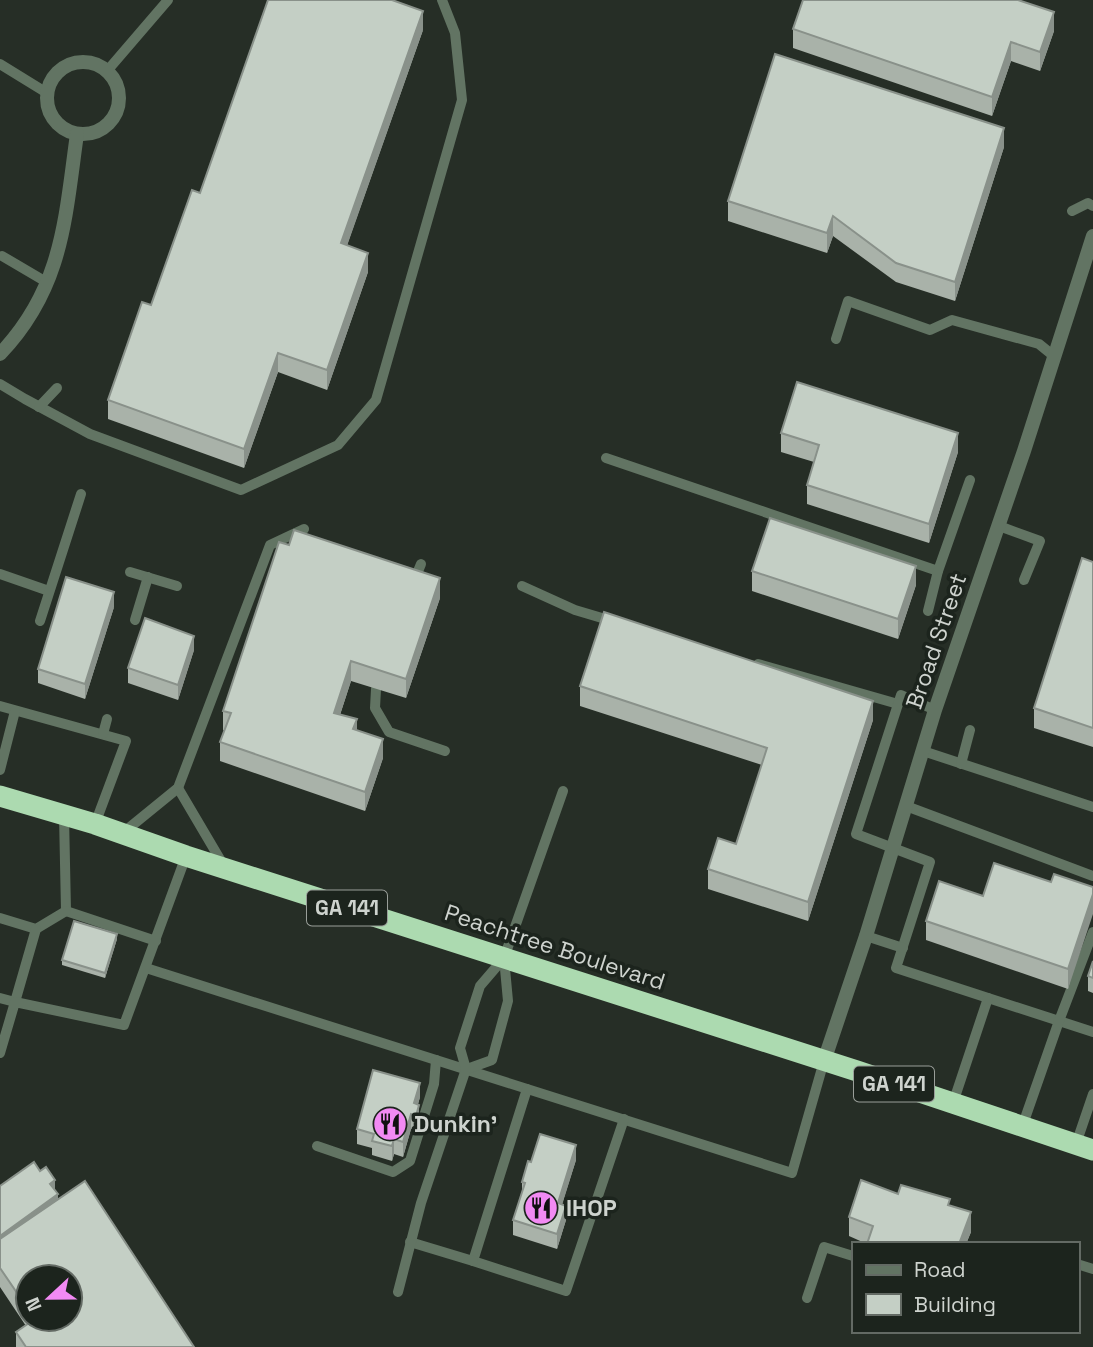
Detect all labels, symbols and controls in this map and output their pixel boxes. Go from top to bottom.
street label: Broad Street [899,569,973,713]
road number: GA 141 [307,890,387,926]
street label: Peachtree Boulevard [441,897,669,997]
road number: GA 141 [854,1066,934,1102]
restaurant icon: Dunkin' [371,1105,409,1143]
place label: Dunkin' [414,1109,497,1139]
restaurant icon: IHOP [522,1189,560,1227]
place label: IHOP [566,1193,617,1223]
legend [852,1242,1079,1333]
text: Road [914,1256,966,1283]
north arrow [14,1263,84,1333]
text: Building [914,1291,996,1318]
text: N [20,1294,48,1315]

